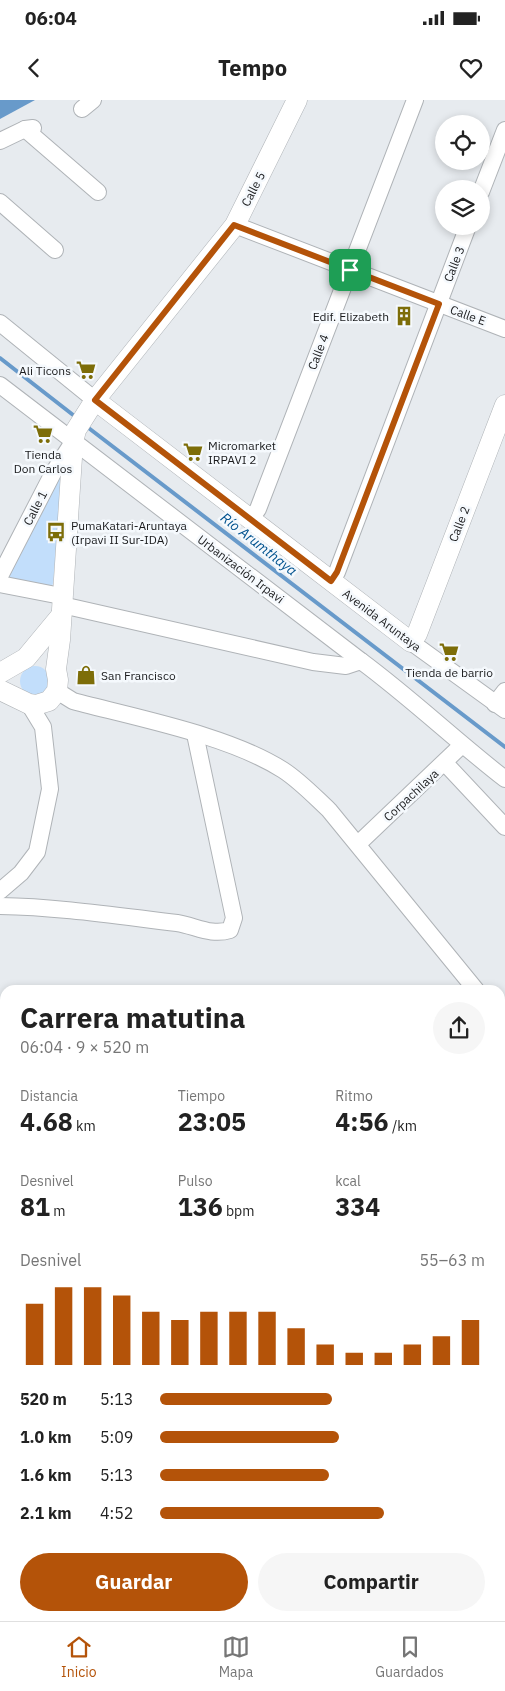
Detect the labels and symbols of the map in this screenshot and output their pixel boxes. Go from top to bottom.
street label: Calle 5 [238,169,268,209]
street label: Calle 3 [440,244,468,284]
pin [329,249,371,291]
street label: Calle E [448,302,488,328]
building icon: Edif. Elizabeth [393,305,415,327]
place label: Edif. Elizabeth [313,309,389,324]
street label: Calle 4 [304,332,332,372]
supermarket icon: Ali Ticons [75,359,97,381]
place label: Ali Ticons [19,363,71,378]
supermarket icon: Tienda Don Carlos [32,423,54,445]
place label: Micromarket IRPAVI 2 [208,438,276,467]
supermarket icon: Micromarket IRPAVI 2 [182,441,204,463]
place label: Tienda Don Carlos [14,447,72,476]
street label: Calle 1 [20,488,50,528]
street label: Calle 2 [445,504,473,544]
water label: Río Arumthaya [217,508,301,580]
place label: PumaKatari-Aruntaya (Irpavi II Sur-IDA) [71,518,187,547]
bus stop icon: PumaKatari-Aruntaya (Irpavi II Sur-IDA) [45,521,67,543]
street label: Urbanización Irpavi [195,532,287,606]
street label: Avenida Aruntaya [340,586,425,655]
supermarket icon: Tienda de barrio [438,641,460,663]
shop icon: San Francisco [75,664,97,686]
place label: Tienda de barrio [405,665,493,680]
place label: San Francisco [101,668,176,683]
street label: Corpachilaya [380,765,442,824]

